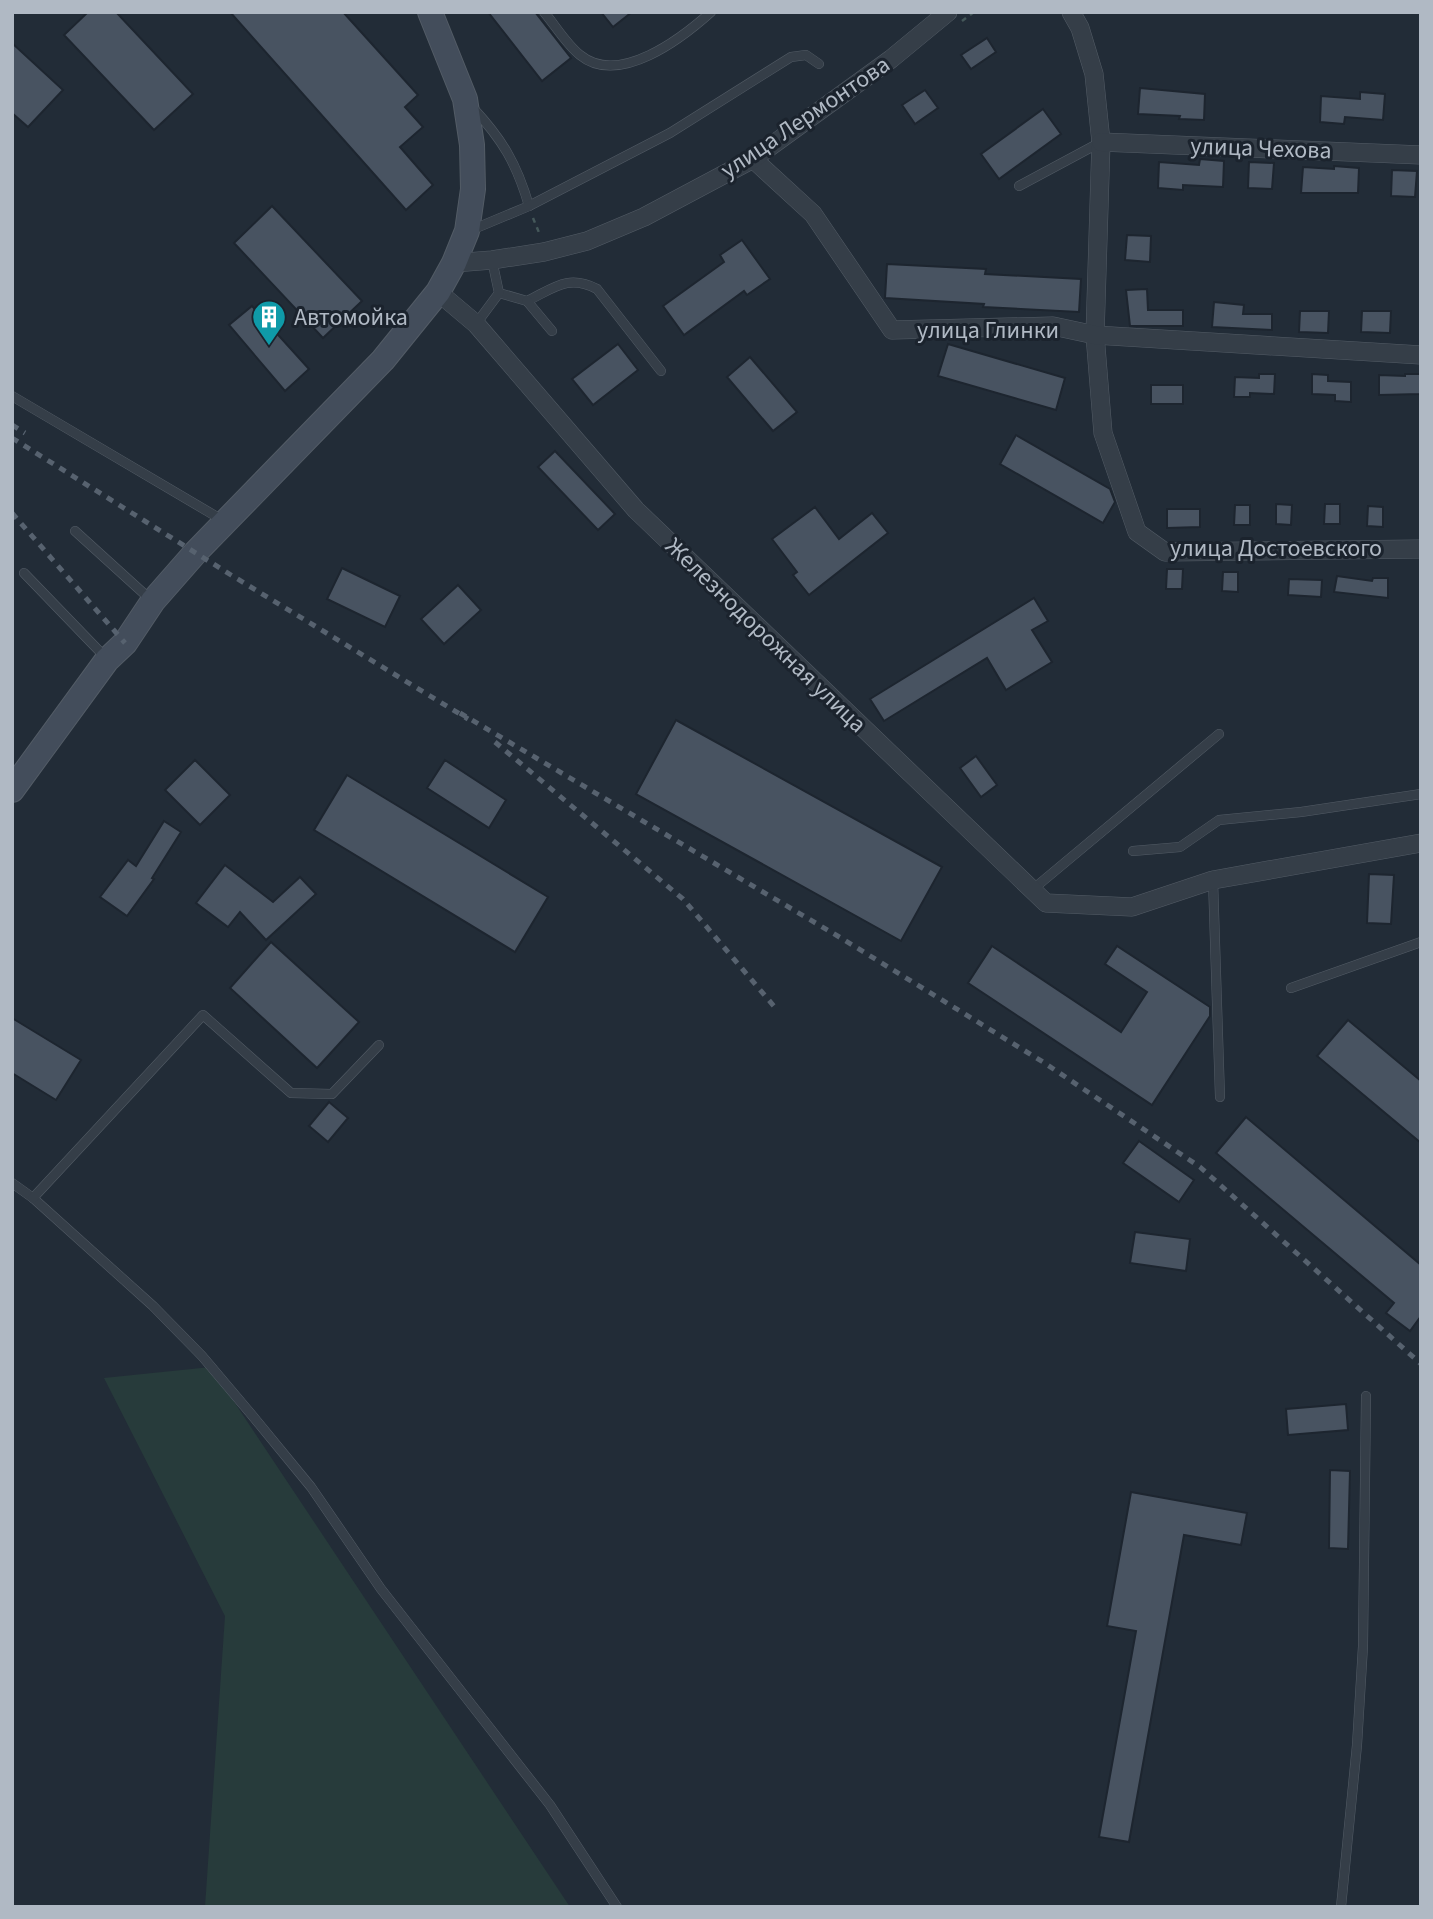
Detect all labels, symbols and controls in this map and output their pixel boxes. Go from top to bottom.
street label: улица Лермонтова [714,48,897,187]
street label: улица Чехова [1190,129,1332,168]
building icon: Автомойка [250,298,288,347]
place label: Автомойка [294,300,408,335]
street label: улица Глинки [917,313,1059,348]
street label: Железнодорожная улица [657,530,874,741]
street label: улица Достоевского [1170,531,1382,566]

